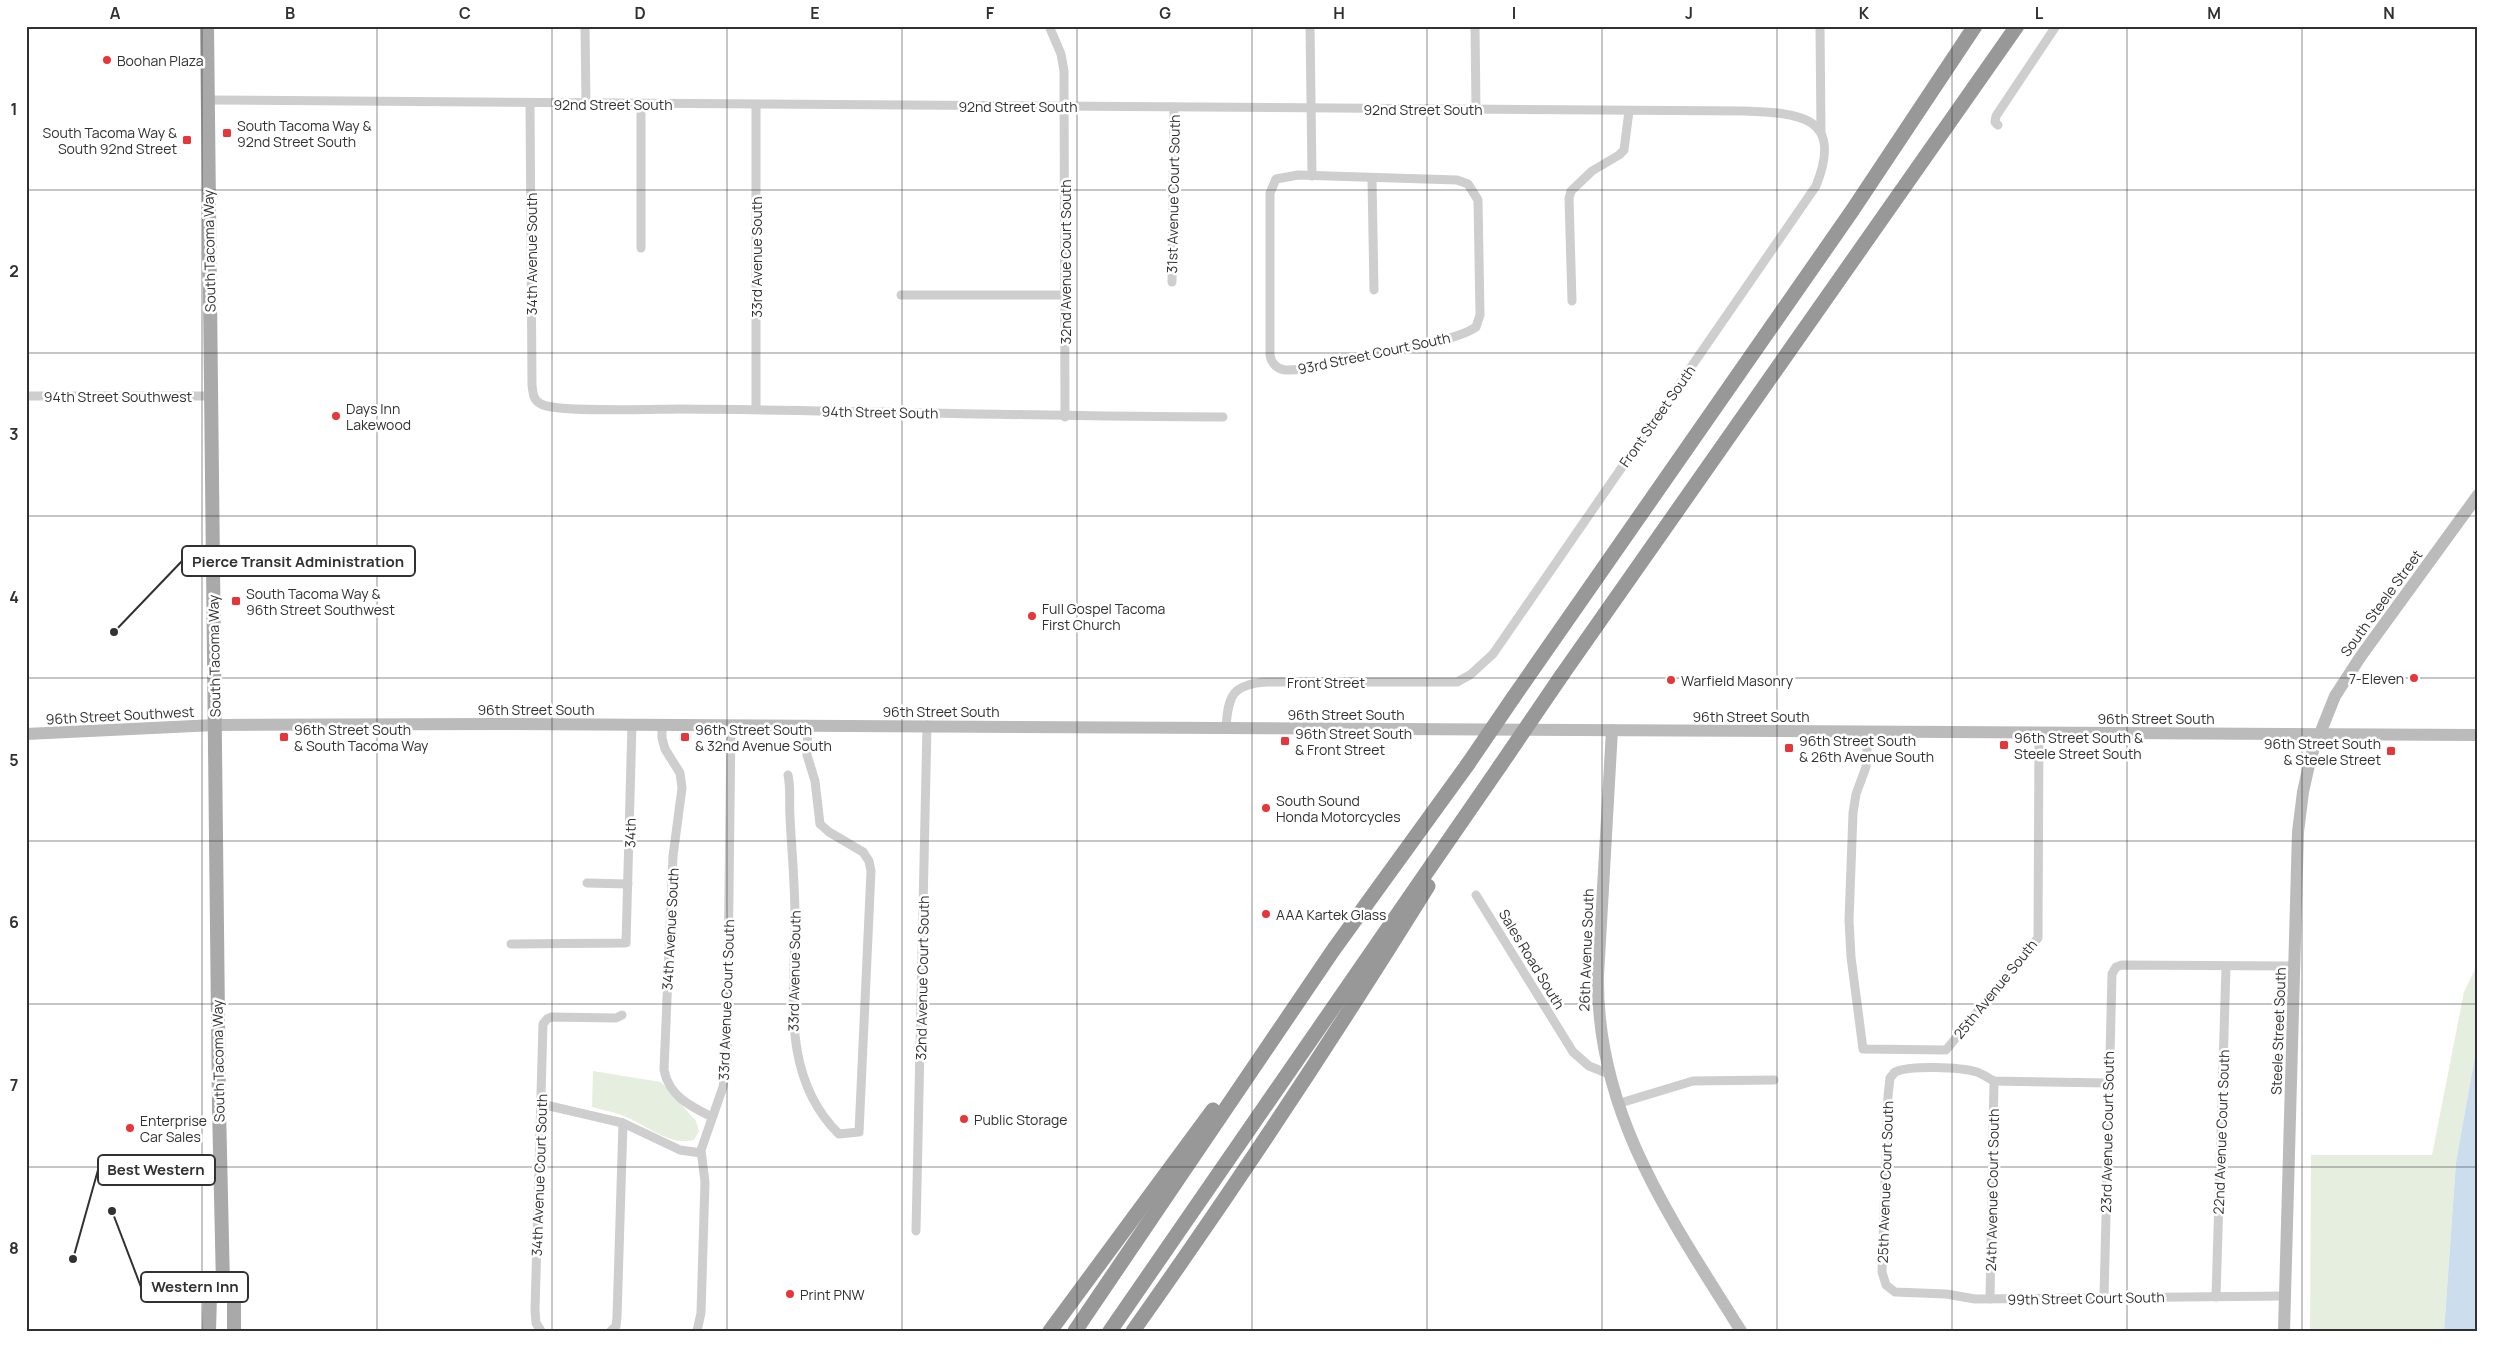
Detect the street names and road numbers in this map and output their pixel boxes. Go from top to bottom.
street label: 92nd Street South [553,95,673,114]
street label: 92nd Street South [958,97,1078,116]
street label: 92nd Street South [1363,100,1483,119]
street label: 31st Avenue Court South [1162,114,1184,274]
street label: 32nd Avenue Court South [1056,179,1075,345]
street label: South Tacoma Way [198,189,220,312]
street label: 34th Avenue South [522,193,541,315]
street label: 33rd Avenue South [747,196,766,318]
street label: 93rd Street Court South [1296,328,1452,378]
street label: Front Street South [1615,361,1699,471]
street label: 94th Street Southwest [44,387,193,406]
street label: 94th Street South [821,401,939,423]
street label: South Steele Street [2336,545,2426,660]
street label: South Tacoma Way [203,594,225,717]
street label: Front Street [1287,673,1365,692]
street label: 96th Street South [477,700,595,719]
street label: 96th Street Southwest [45,702,195,728]
street label: 96th Street South [882,702,1000,721]
street label: 96th Street South [1287,705,1405,724]
street label: 96th Street South [1692,707,1810,726]
street label: 96th Street South [2097,709,2215,728]
street label: 34th [620,818,640,848]
street label: 34th Avenue South [657,867,683,991]
street label: 26th Avenue South [1574,888,1598,1012]
street label: 32nd Avenue Court South [911,895,933,1061]
street label: Sales Road South [1495,906,1569,1012]
street label: 33rd Avenue South [783,910,805,1032]
street label: 33rd Avenue Court South [714,919,738,1081]
street label: 25th Avenue South [1949,935,2041,1043]
street label: Steele Street South [2266,967,2290,1095]
street label: South Tacoma Way [207,999,229,1122]
street label: 22nd Avenue Court South [2209,1049,2233,1215]
street label: 23rd Avenue Court South [2096,1051,2118,1213]
street label: 34th Avenue Court South [527,1093,551,1257]
street label: 25th Avenue Court South [1873,1100,1897,1264]
street label: 24th Avenue Court South [1981,1109,2003,1271]
street label: 99th Street Court South [2007,1287,2165,1309]

